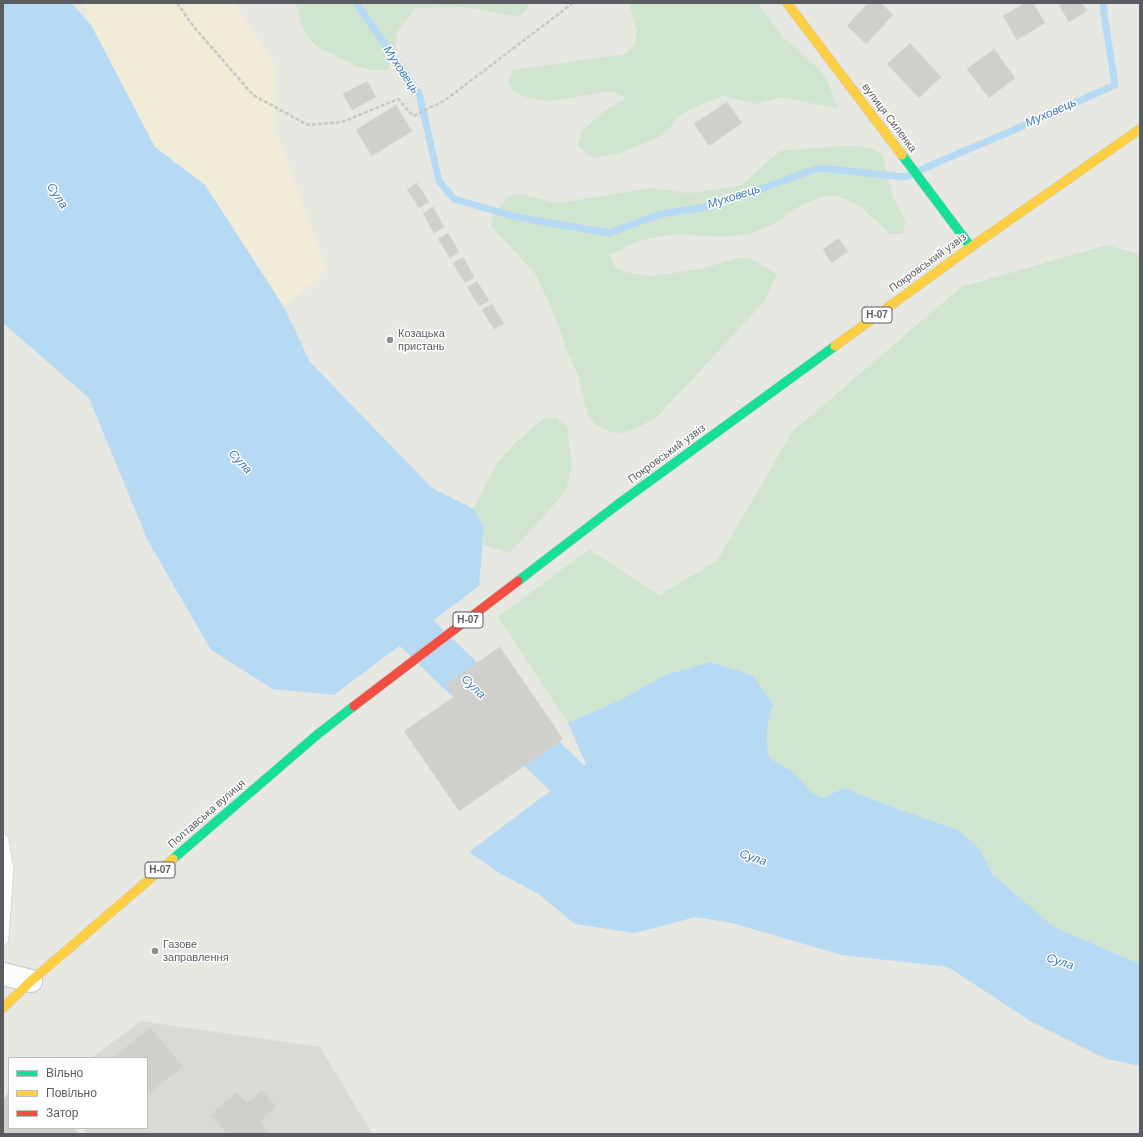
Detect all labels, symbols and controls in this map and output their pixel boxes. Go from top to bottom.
water label: Муховець [380,43,422,97]
street label: вулиця Силенка [859,81,919,155]
water label: Муховець [1023,95,1079,131]
water label: Сула [43,180,71,212]
water label: Муховець [706,182,762,212]
street label: Покровський узвіз [887,231,969,295]
road number: Н-07 [862,307,892,323]
place label: Козацька пристань [398,327,445,353]
marker: Козацька пристань [385,335,395,345]
street label: Покровський узвіз [626,422,708,486]
water label: Сула [225,447,255,477]
road number: Н-07 [453,612,483,628]
water label: Сула [458,672,488,702]
street label: Полтавська вулиця [166,777,248,851]
water label: Сула [737,847,769,869]
road number: Н-07 [145,862,175,878]
place label: Газове заправлення [163,938,229,964]
marker: Газове заправлення [150,946,160,956]
water label: Сула [1044,951,1076,973]
legend [8,1057,148,1129]
text: Вільно [46,1066,83,1080]
text: Повільно [46,1086,97,1100]
text: Затор [46,1106,78,1120]

